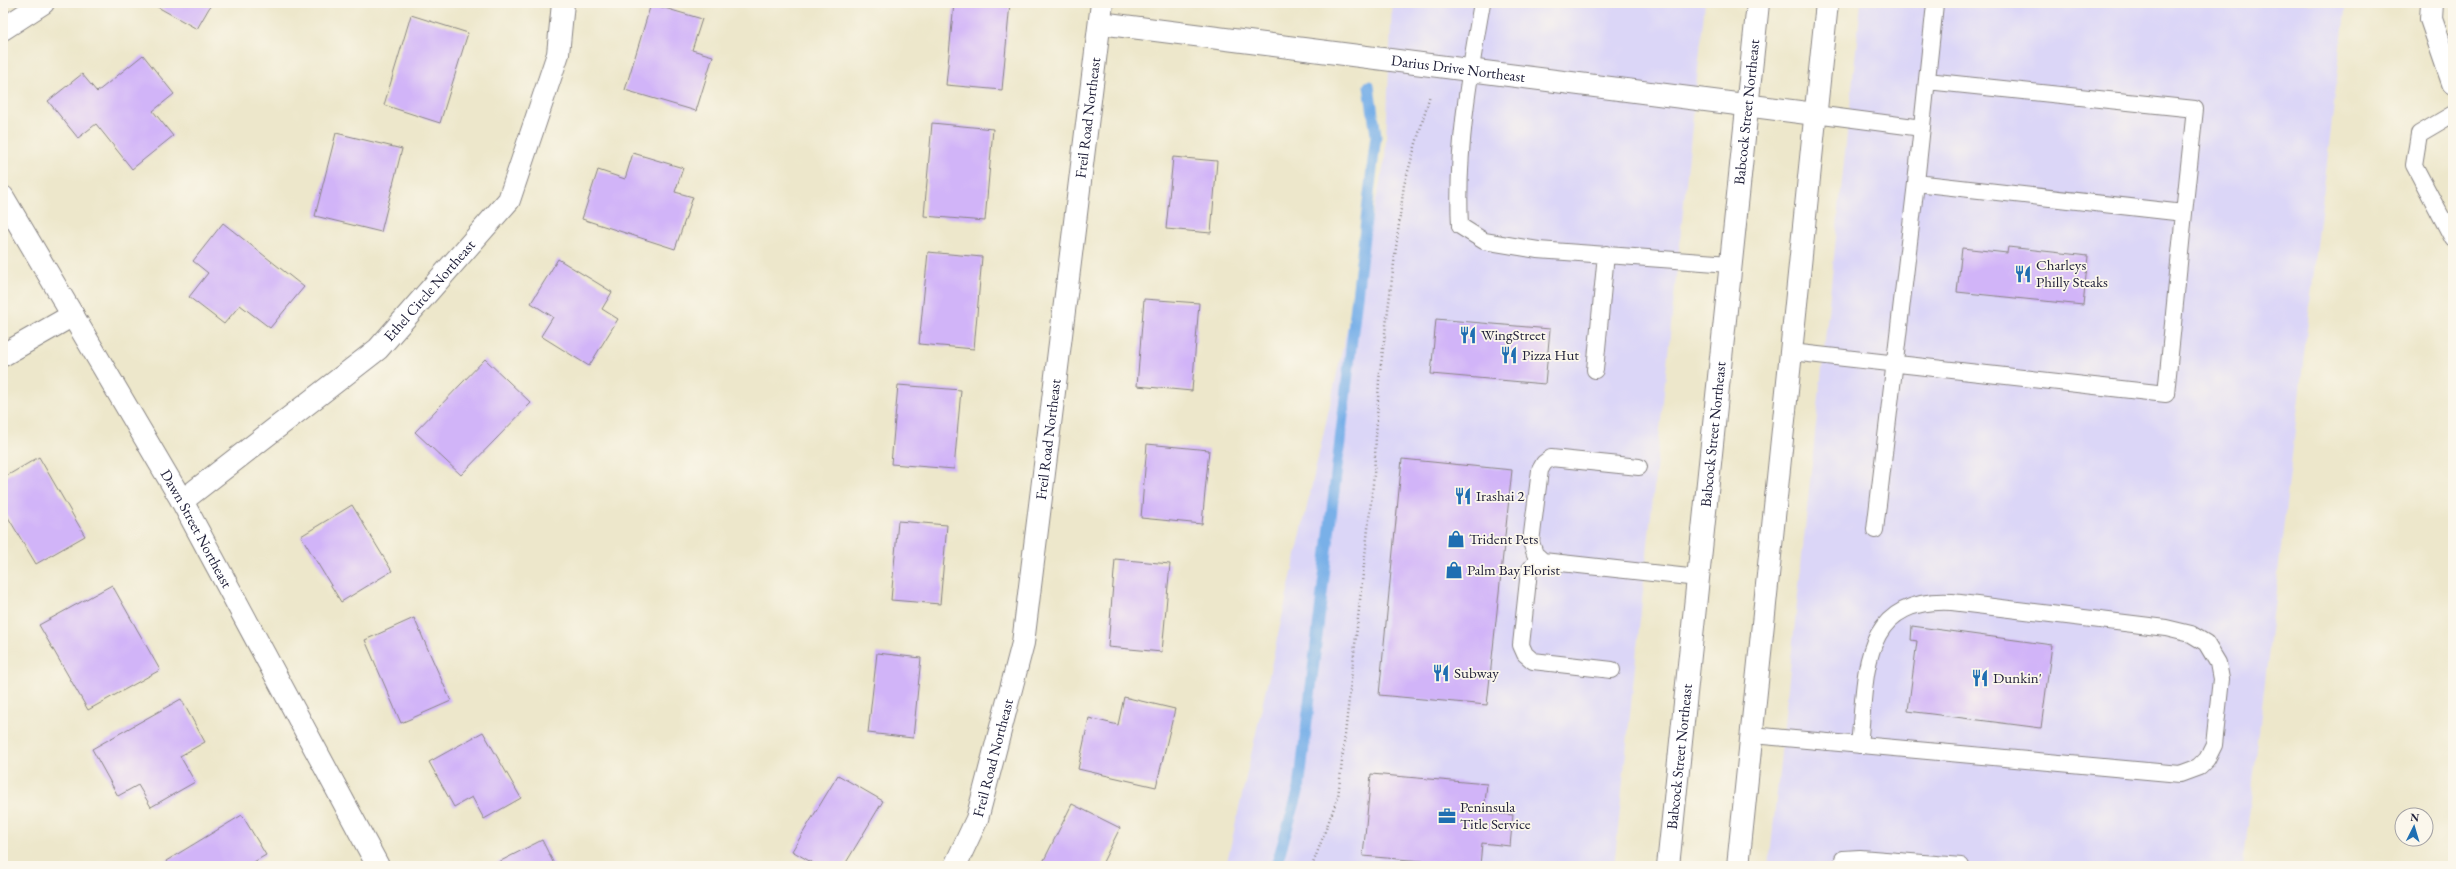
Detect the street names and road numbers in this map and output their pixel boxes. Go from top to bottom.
street label: Babcock Street Northeast [1729,38,1763,186]
street label: Darius Drive Northeast [1390,50,1527,86]
street label: Freil Road Northeast [1070,56,1104,179]
street label: Ethel Circle Northeast [379,235,479,345]
street label: Babcock Street Northeast [1695,360,1730,508]
street label: Freil Road Northeast [1031,378,1065,501]
street label: Dawn Street Northeast [156,466,237,591]
street label: Babcock Street Northeast [1662,683,1696,830]
street label: Freil Road Northeast [968,696,1017,819]

